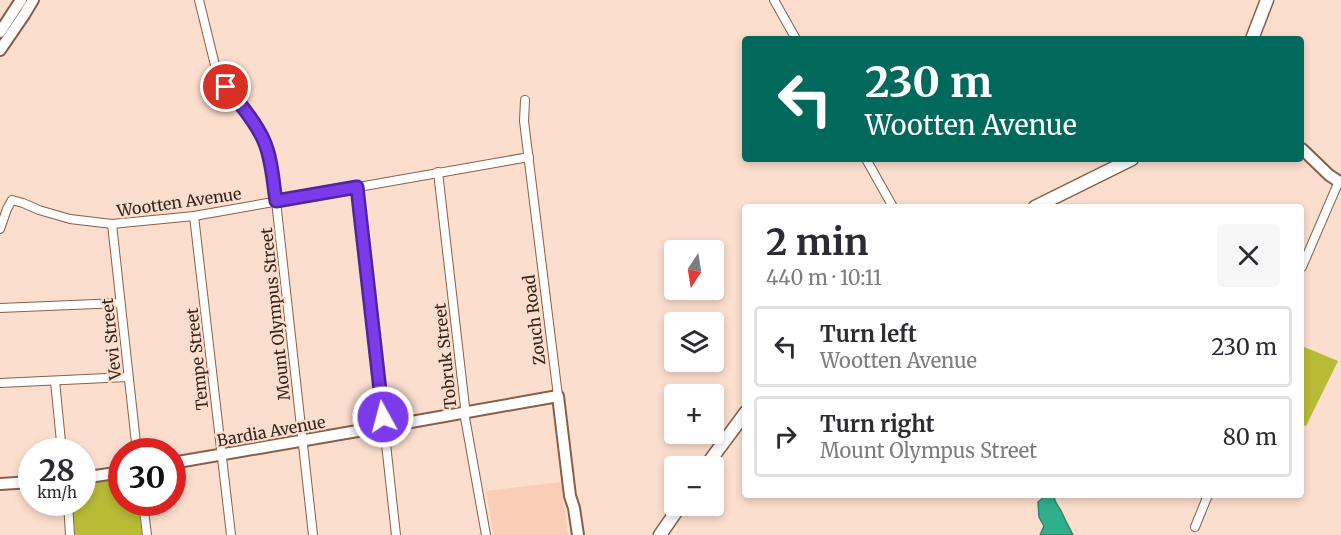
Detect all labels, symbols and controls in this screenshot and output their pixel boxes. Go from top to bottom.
text: 230 m [865,56,992,108]
icon: left [766,60,844,138]
pin [200,61,251,112]
icon: arrive [209,70,242,103]
text: Wootten Avenue [865,108,1077,142]
street label: Wootten Avenue [114,183,243,221]
text: 2 min [766,220,869,265]
button: close [1217,224,1280,287]
street label: Mount Olympus Street [256,226,294,401]
north arrow [664,240,724,300]
map controls [664,240,724,516]
text: 440 m · 10:11 [766,265,882,290]
street label: Zouch Road [519,273,549,366]
street label: Vevi Street [97,296,125,382]
street label: Tobruk Street [429,301,460,410]
street label: Tempe Street [182,306,212,411]
button: layers [664,312,724,372]
text: Turn left [820,320,917,348]
icon: left [769,330,802,363]
text: 230 m [1211,333,1277,361]
text: Wootten Avenue [820,348,977,373]
button: + [664,384,724,444]
position arrow [351,385,415,449]
text: Turn right [820,410,934,438]
street label: Bardia Avenue [215,412,327,450]
icon: right [769,420,802,453]
text: 80 m [1223,423,1277,451]
speed limit sign: 30 [108,438,186,516]
text: Mount Olympus Street [820,438,1037,463]
text: 28 [39,451,75,489]
button: − [664,456,724,516]
text: km/h [37,483,77,502]

